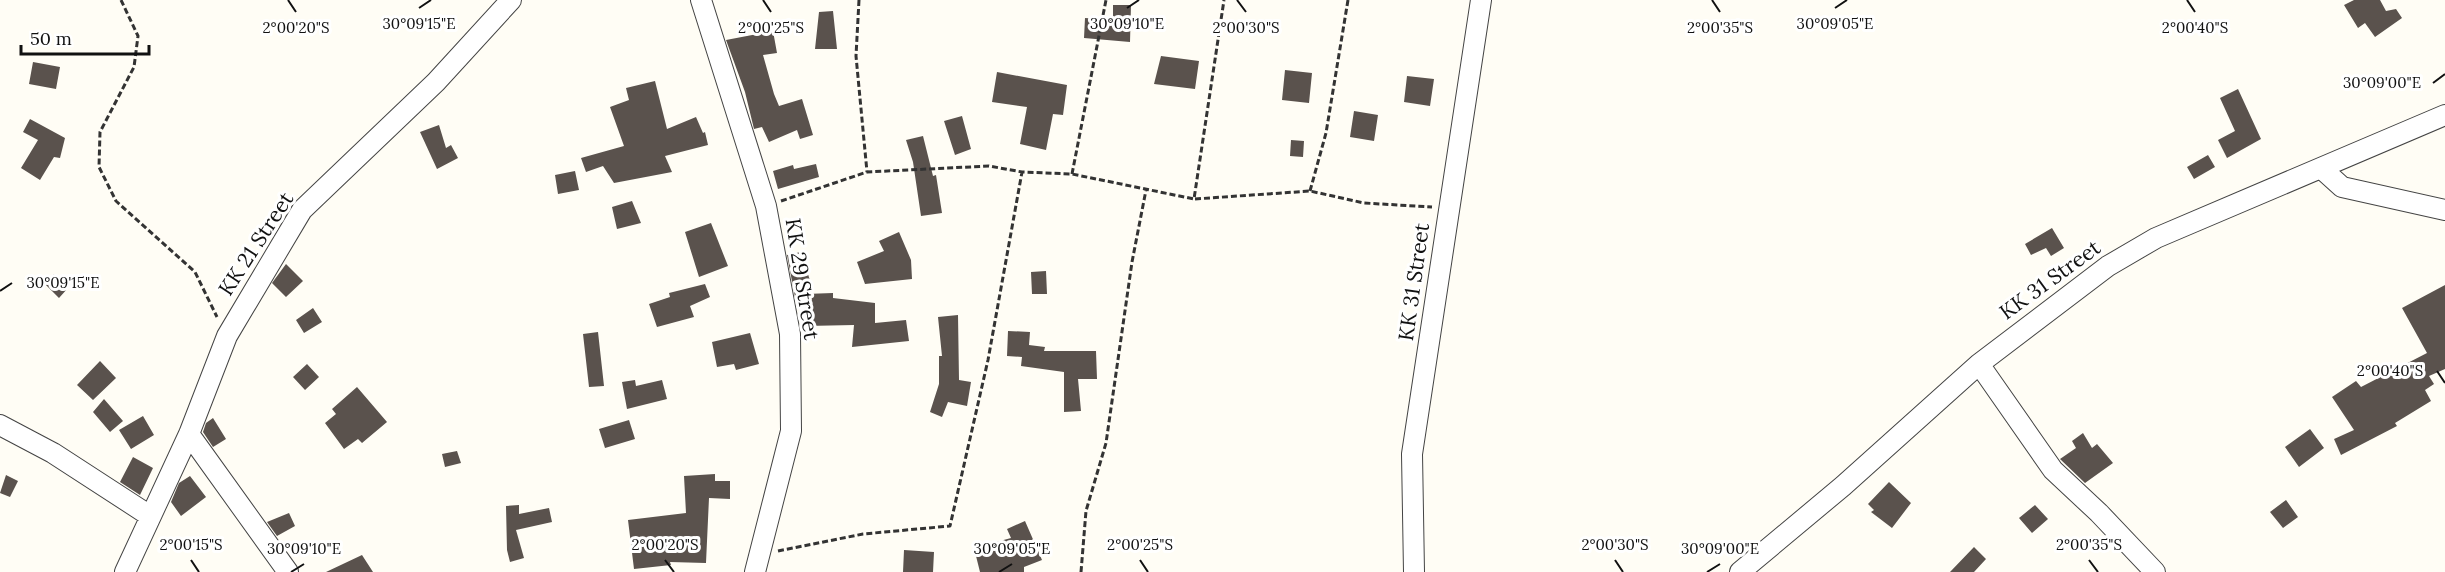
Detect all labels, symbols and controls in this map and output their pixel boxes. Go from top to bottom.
text: 30°09'15"E [382,14,456,33]
text: 30°09'10"E [1090,14,1164,33]
text: 30°09'05"E [1797,14,1873,33]
scale bar [21,18,148,56]
text: 2°00'20"S [263,18,329,37]
text: 2°00'25"S [738,18,804,37]
text: 2°00'30"S [1212,18,1280,37]
text: 2°00'35"S [1687,18,1753,37]
text: 2°00'40"S [2162,18,2228,37]
text: 50 m [30,27,72,50]
text: 30°09'00"E [2343,73,2421,92]
street label: KK 21 Street [212,186,300,301]
street label: KK 29 Street [780,216,826,342]
street label: KK 31 Street [1392,220,1435,343]
street label: KK 31 Street [1994,233,2106,325]
text: 30°09'15"E [26,273,100,292]
text: 2°00'40"S [2357,361,2423,380]
text: 2°00'15"S [159,535,223,554]
text: 2°00'20"S [632,535,698,554]
text: 2°00'25"S [1107,535,1173,554]
text: 2°00'30"S [1581,535,1649,554]
text: 2°00'35"S [2056,535,2122,554]
text: 30°09'10"E [267,539,341,558]
text: 30°09'05"E [974,539,1050,558]
text: 30°09'00"E [1681,539,1759,558]

